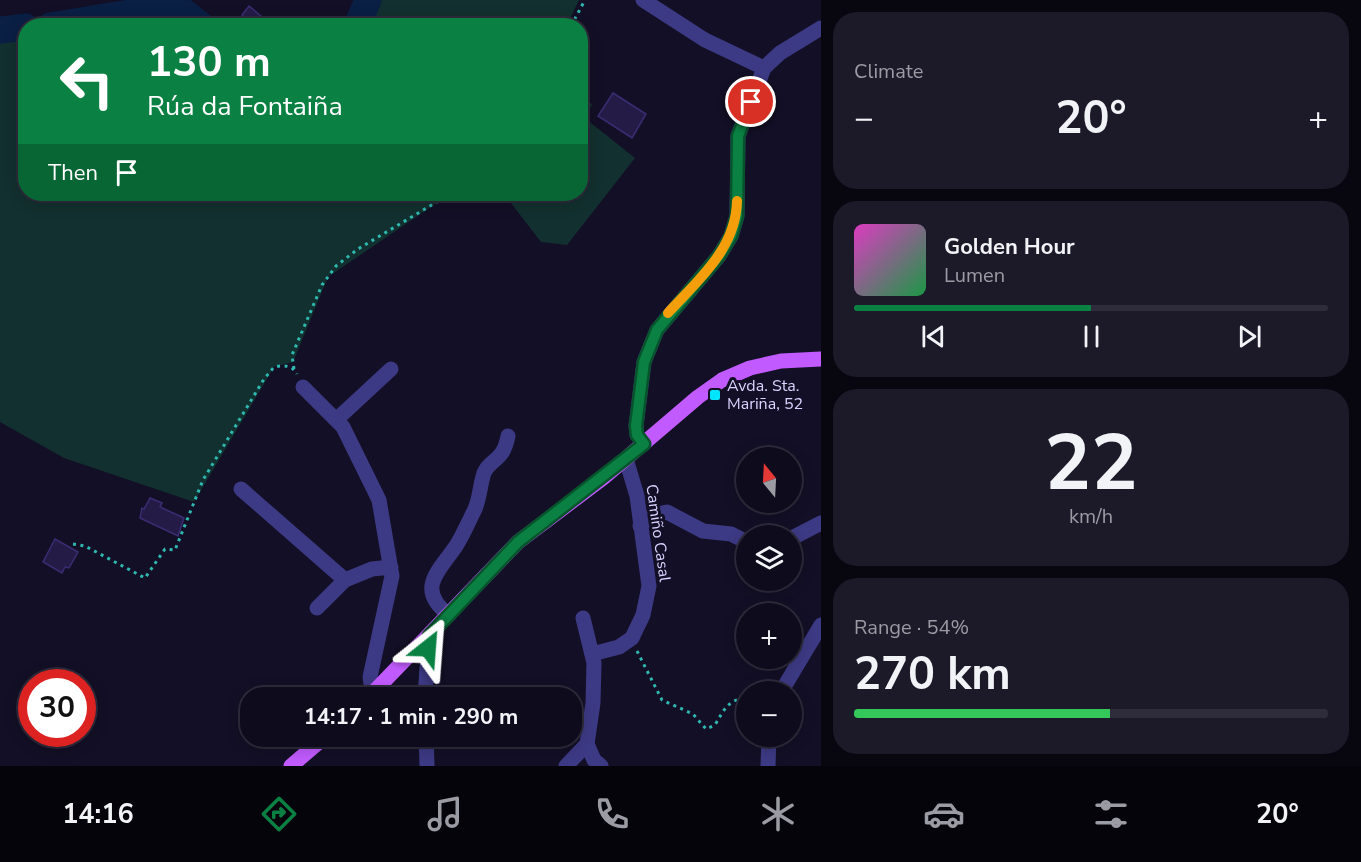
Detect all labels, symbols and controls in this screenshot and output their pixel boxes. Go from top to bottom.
text: 130 m [147,34,271,91]
icon: left [48,42,126,120]
text: Climate [854,58,923,85]
pin [725,76,776,127]
icon: arrive [734,85,767,118]
text: Rúa da Fontaiña [147,88,343,125]
text: 20° [1055,88,1127,149]
text: − [854,96,874,141]
text: + [1308,96,1328,141]
icon: arrive [110,156,143,189]
text: Then [48,158,98,188]
text: Golden Hour [944,232,1075,262]
text: Lumen [944,262,1005,289]
icon: previous [917,320,950,353]
icon: pause [1075,320,1108,353]
icon: next [1233,320,1266,353]
place label: Avda. Sta. Mariña, 52 [727,375,803,415]
marker: Avda. Sta. Mariña, 52 [708,388,722,402]
text: 22 [1044,410,1138,517]
north arrow [736,447,802,513]
map controls [736,447,802,747]
street label: Camiño Casal [640,483,676,584]
text: km/h [1069,503,1113,530]
button: layers [736,525,802,591]
button: + [736,603,802,669]
text: Range · 54% [854,614,969,641]
position arrow [396,616,460,680]
text: 270 km [854,644,1011,705]
speed limit sign: 30 [18,669,96,747]
button: − [736,681,802,747]
text: 14:17 · 1 min · 290 m [304,702,518,732]
icon: directions [258,793,300,835]
icon: music [424,793,466,835]
icon: phone [591,793,633,835]
icon: climate [757,793,799,835]
icon: car [923,793,965,835]
icon: filters [1090,793,1132,835]
text: 14:16 [62,796,134,833]
text: 20° [1256,796,1299,833]

